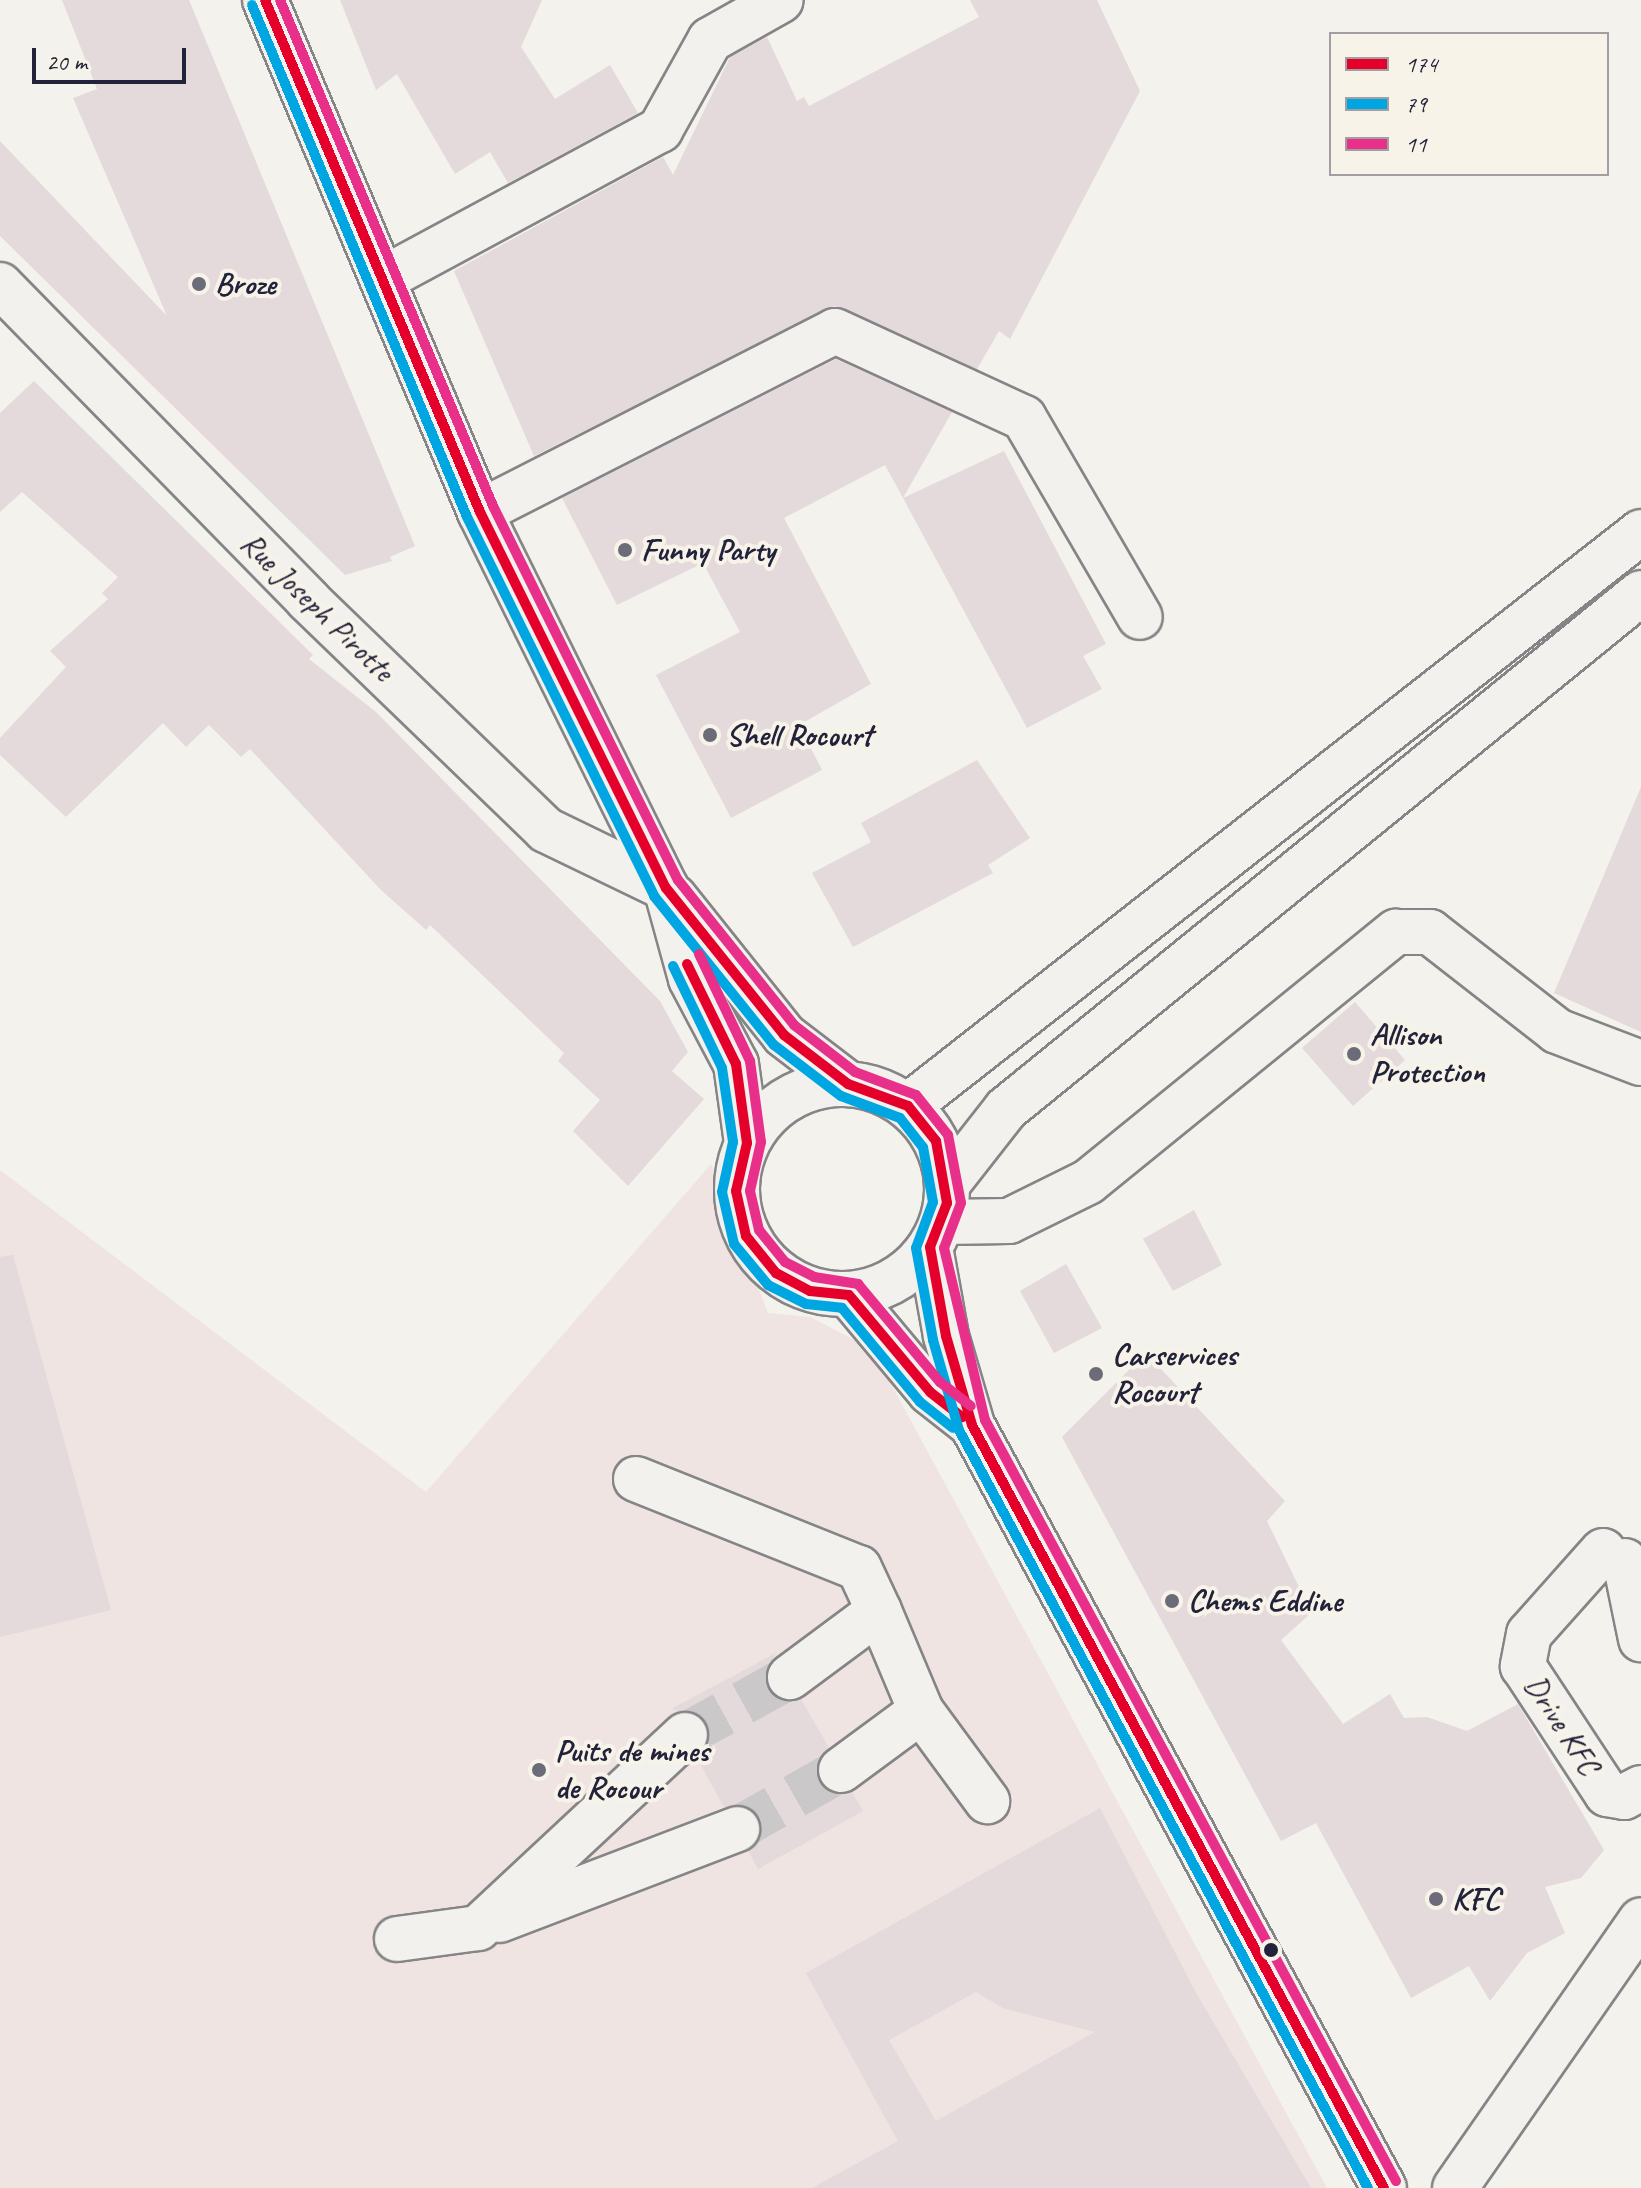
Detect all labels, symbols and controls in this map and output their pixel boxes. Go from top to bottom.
scale bar [36,32,190,82]
legend [1329,32,1609,176]
text: 20 m [46,47,87,77]
text: 174 [1405,49,1437,79]
text: 79 [1405,89,1427,119]
text: 11 [1405,129,1427,159]
place label: Broze [215,265,276,303]
marker: Broze [190,275,208,293]
street label: Rue Joseph Pirotte [232,524,402,690]
place label: Funny Party [641,531,776,569]
marker: Funny Party [616,541,634,559]
place label: Shell Rocourt [726,716,873,754]
marker: Shell Rocourt [701,726,719,744]
place label: Allison Protection [1370,1017,1485,1092]
marker: Allison Protection [1345,1045,1363,1063]
place label: Carservices Rocourt [1112,1337,1237,1412]
marker: Carservices Rocourt [1087,1365,1105,1383]
place label: Chems Eddine [1188,1582,1342,1620]
marker: Chems Eddine [1163,1592,1181,1610]
street label: Drive KFC [1515,1668,1609,1782]
place label: Puits de mines de Rocour [555,1733,709,1808]
marker: Puits de mines de Rocour [530,1761,548,1779]
place label: KFC [1452,1880,1499,1918]
marker: KFC [1427,1890,1445,1908]
unlabelled marker [1263,1942,1279,1958]

